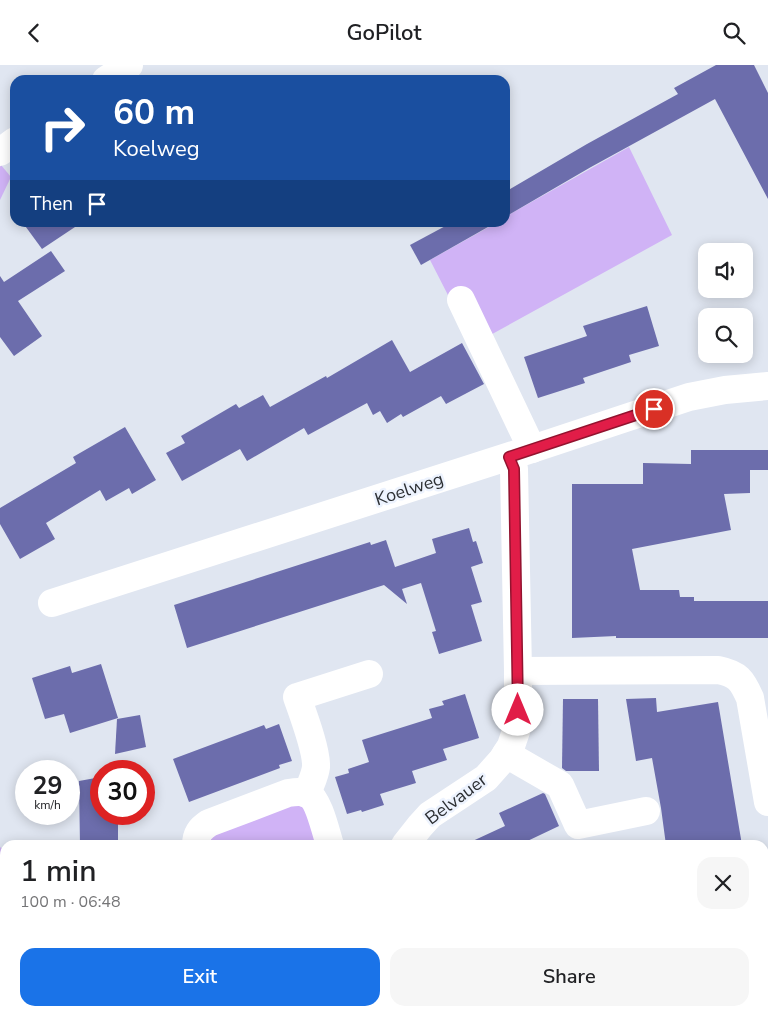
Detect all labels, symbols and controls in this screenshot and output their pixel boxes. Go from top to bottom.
text: GoPilot [347,18,421,48]
icon: back [20,19,48,47]
icon: search [720,19,748,47]
text: 60 m [113,89,195,136]
icon: right [30,95,95,160]
text: Koelweg [113,134,200,164]
icon: arrive [83,190,111,218]
text: Then [30,191,73,217]
map controls [698,243,753,363]
button: sound [698,243,753,298]
button: search [698,308,753,363]
pin [633,388,675,430]
icon: arrive [640,395,668,423]
street label: Koelweg [372,467,446,511]
position arrow [491,683,543,735]
speed limit sign: 30 [90,760,155,825]
street label: Belvauer [420,768,492,830]
text: 29 [32,769,63,803]
text: km/h [34,797,61,813]
text: 1 min [20,851,96,892]
button: close [697,857,749,909]
text: 100 m · 06:48 [20,891,121,913]
button: Exit [20,948,380,1006]
button: Share [390,948,749,1006]

